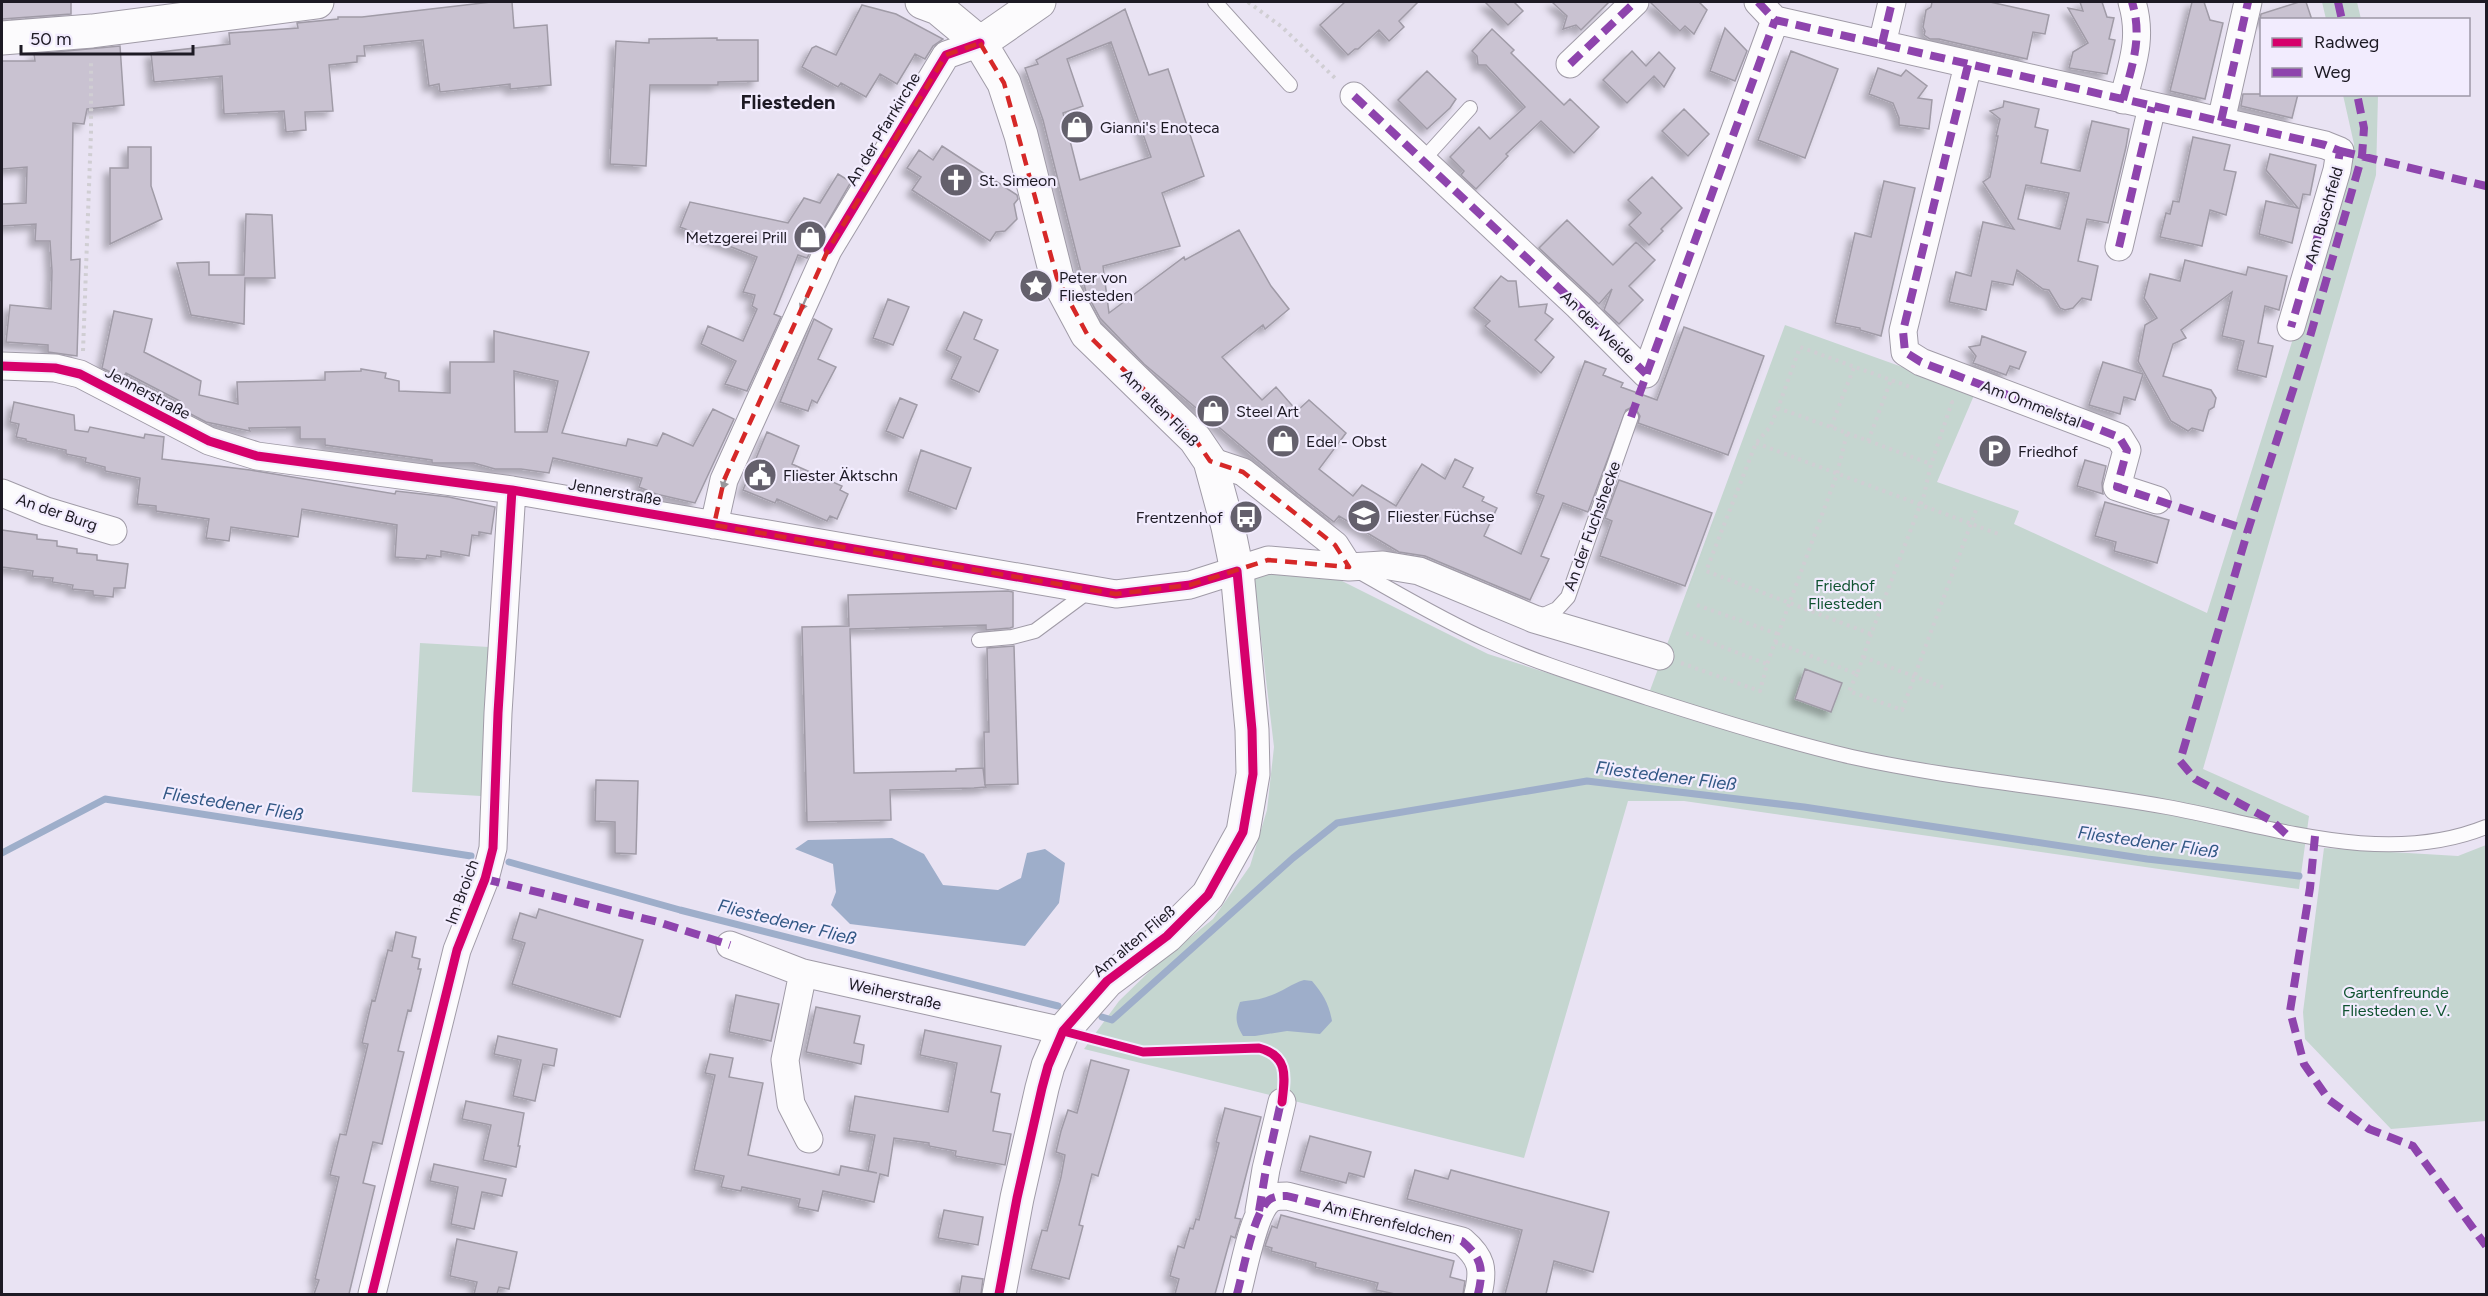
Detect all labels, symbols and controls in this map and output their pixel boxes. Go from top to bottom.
scale bar [21,18,194,56]
legend [2260,18,2470,96]
text: 50 m [30,28,72,50]
text: Radweg [2314,31,2379,53]
text: Weg [2314,61,2351,83]
street label: An der Pfarrkirche [842,69,924,189]
district label: Fliesteden [741,90,835,114]
shop icon: Gianni's Enoteca [1059,109,1095,145]
place label: Gianni's Enoteca [1100,118,1219,137]
church icon: St. Simeon [938,162,974,198]
street label: Am Buschfeld [2301,164,2347,266]
place label: St. Simeon [979,171,1056,190]
shop icon: Metzgerei Prill [792,219,828,255]
place label: Metzgerei Prill [686,228,787,247]
place icon: Peter von Fliesteden [1018,268,1054,304]
place label: Peter von Fliesteden [1059,268,1133,305]
street label: An der Weide [1557,287,1639,368]
one-way arrow [800,295,809,312]
street label: Jennerstraße [102,363,194,424]
street label: Am alten Fließ [1117,365,1203,451]
street label: Am Ommelstal [1978,376,2084,432]
shop icon: Steel Art [1195,393,1231,429]
place label: Steel Art [1236,402,1299,421]
shop icon: Edel - Obst [1265,423,1301,459]
place label: Edel - Obst [1306,432,1387,451]
parking icon: Friedhof [1977,433,2013,469]
place label: Friedhof [2018,442,2078,461]
public building icon: Fliester Äktschn [742,457,778,493]
street label: An der Fuchshecke [1560,458,1624,593]
place label: Fliester Äktschn [783,466,898,485]
one-way arrow [720,473,729,491]
street label: Jennerstraße [567,474,663,510]
street label: An der Burg [14,489,100,535]
school or university icon: Fliester Füchse [1346,498,1382,534]
bus stop icon: Frentzenhof [1228,499,1264,535]
place label: Fliester Füchse [1387,507,1495,526]
place label: Frentzenhof [1136,508,1223,527]
park label: Friedhof Fliesteden [1808,576,1882,613]
water label: Fliestedener Fließ [1594,756,1738,796]
water label: Fliestedener Fließ [161,782,305,826]
water label: Fliestedener Fließ [2076,821,2220,863]
street label: Im Broich [442,857,483,927]
water label: Fliestedener Fließ [716,894,858,950]
street label: Am alten Fließ [1089,901,1179,981]
street label: Weiherstraße [847,974,944,1014]
park label: Gartenfreunde Fliesteden e. V. [2342,983,2450,1020]
street label: Am Ehrenfeldchen [1321,1197,1455,1247]

